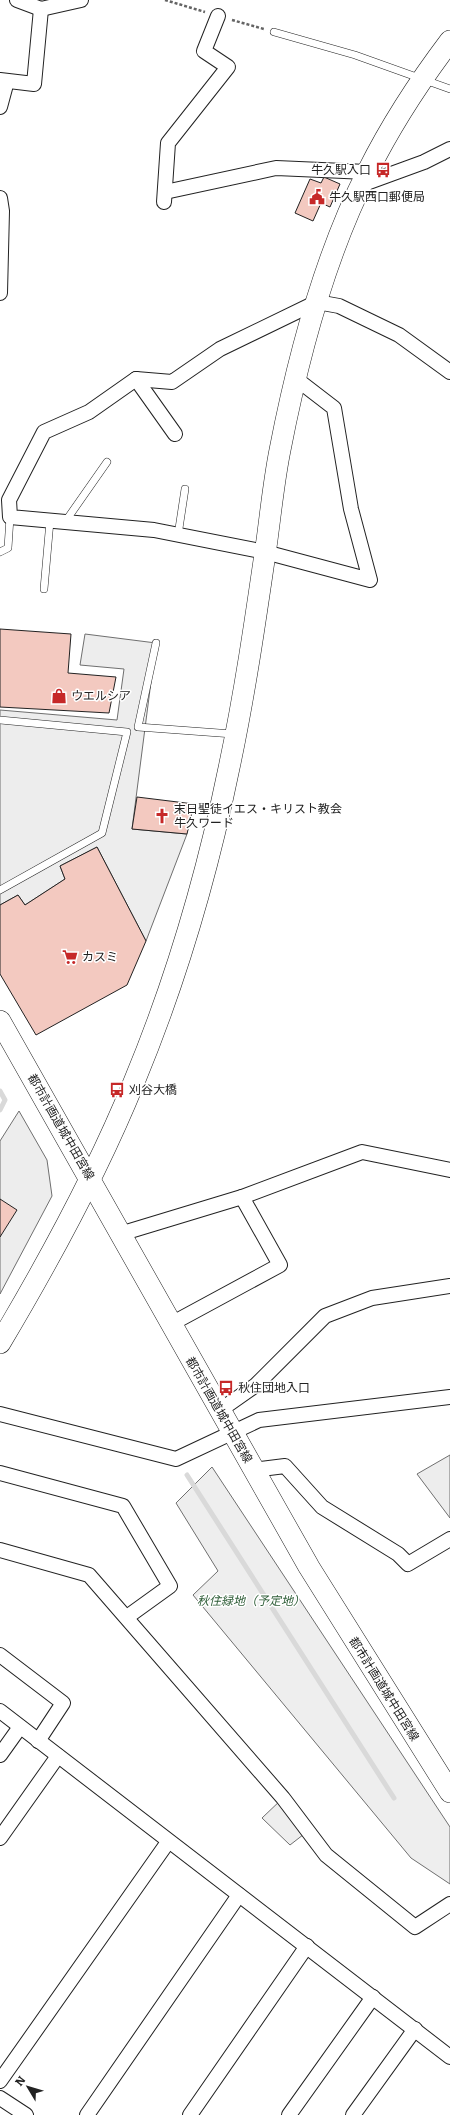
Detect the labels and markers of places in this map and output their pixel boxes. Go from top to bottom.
place label: 牛久駅入口 [311,160,371,178]
bus stop icon: 牛久駅入口 [374,161,392,179]
place label: 牛久駅西口郵便局 [329,187,425,205]
public building icon: 牛久駅西口郵便局 [308,188,326,206]
place label: ウエルシア [71,686,131,704]
shop icon: ウエルシア [50,687,68,705]
place label: 末日聖徒イエス・キリスト教会 牛久ワード [174,799,342,831]
church icon: 末日聖徒イエス・キリスト教会 牛久ワード [153,807,171,825]
place label: カスミ [82,947,118,965]
supermarket icon: カスミ [61,948,79,966]
place label: 刈谷大橋 [129,1080,177,1098]
bus stop icon: 刈谷大橋 [108,1081,126,1099]
place label: 秋住団地入口 [238,1378,310,1396]
bus stop icon: 秋住団地入口 [217,1379,235,1397]

